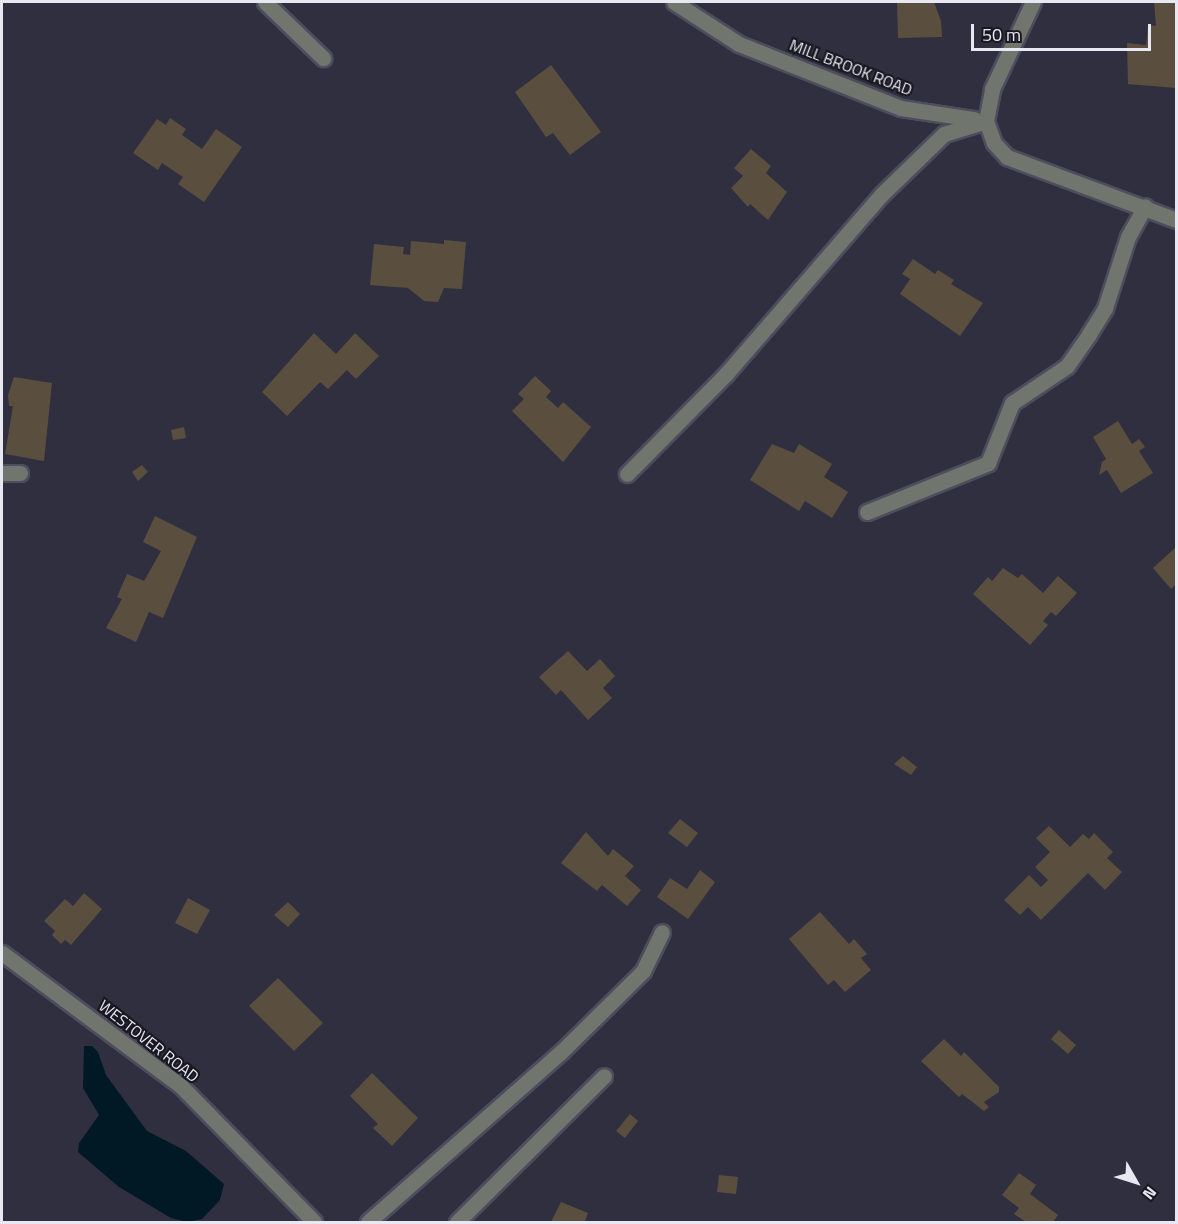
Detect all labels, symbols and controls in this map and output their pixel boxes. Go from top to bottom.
scale bar [974,12,1154,50]
text: 50 m [982,21,1021,48]
street label: MILL BROOK ROAD [787,35,915,99]
street label: WESTOVER ROAD [95,996,203,1086]
north arrow [1106,1152,1166,1212]
text: N [1137,1181,1163,1205]

